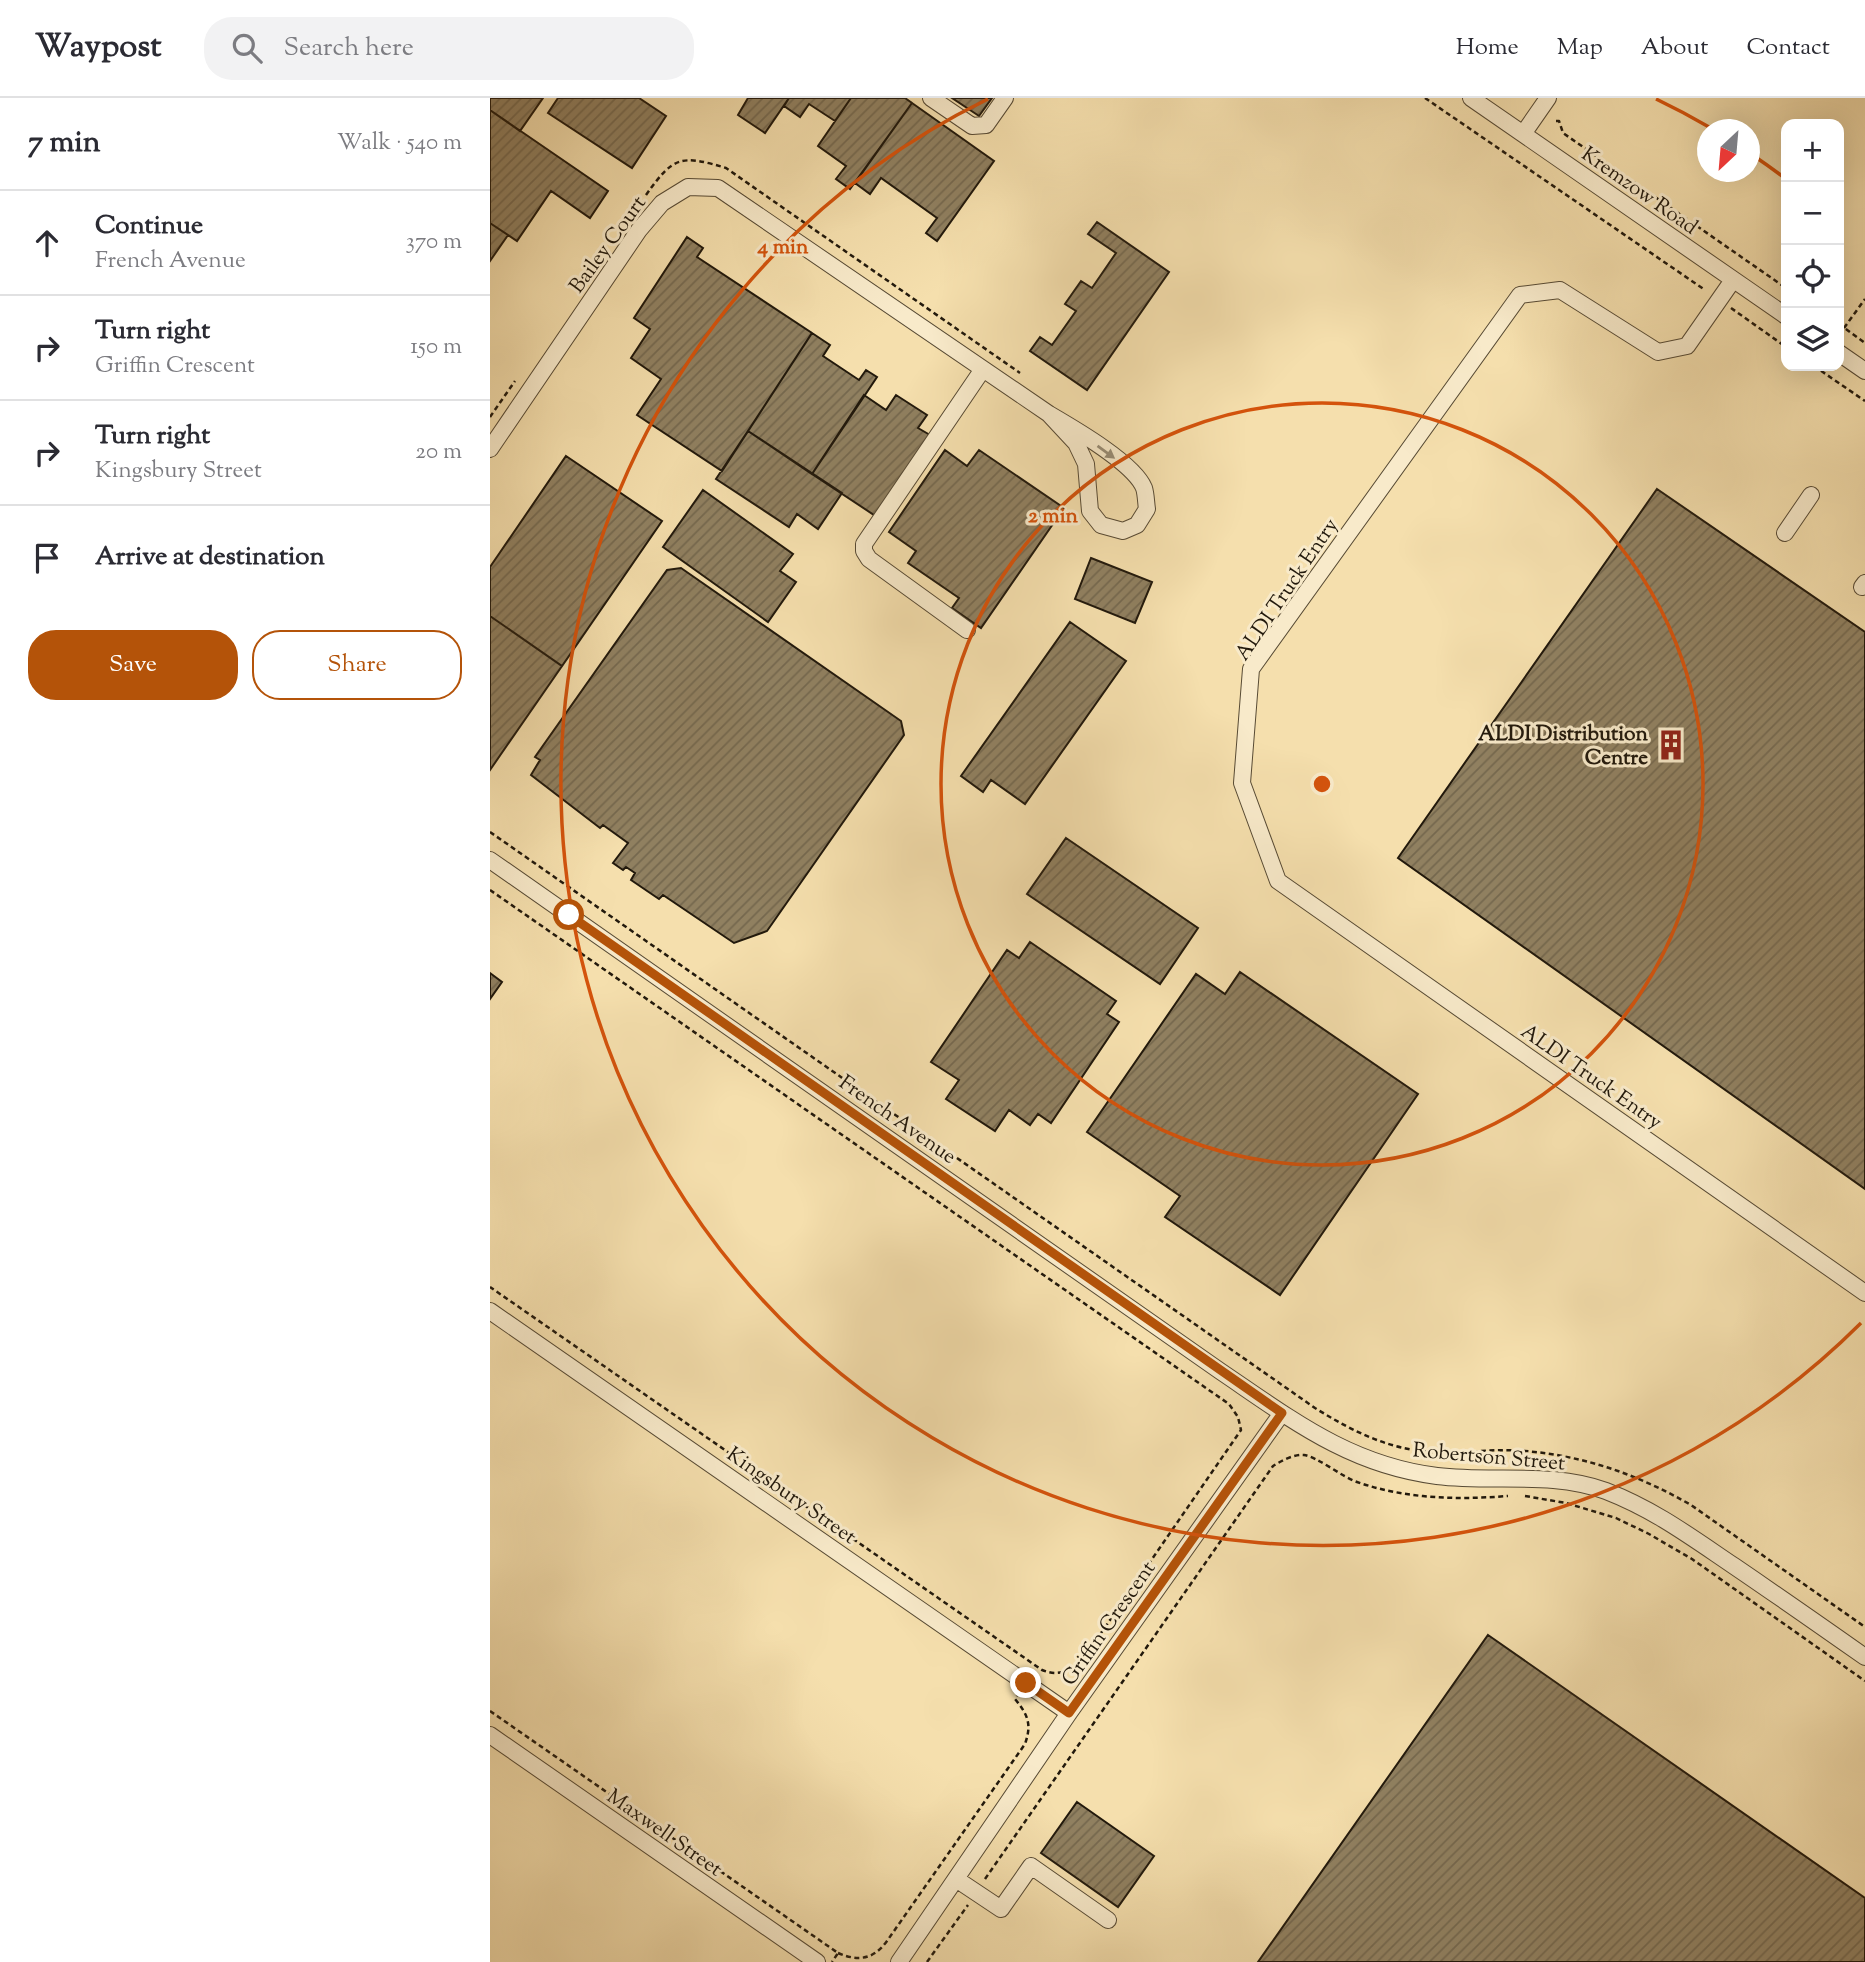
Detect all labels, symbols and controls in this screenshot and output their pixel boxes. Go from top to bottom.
search box [204,17,694,80]
text: Waypost [35,24,162,72]
icon: search [228,29,266,67]
text: Search here [284,30,414,67]
text: Home [1456,31,1519,65]
text: Map [1557,31,1603,65]
text: About [1641,31,1708,65]
text: Contact [1746,31,1830,65]
north arrow [1697,119,1760,182]
map controls [1781,119,1844,371]
button: + [1781,119,1844,182]
text: 7 min [28,122,100,165]
text: Walk · 540 m [337,127,462,160]
street label: Kremzow Road [1575,140,1703,243]
button: − [1781,182,1844,245]
street label: Bailey Court [563,190,654,300]
text: Continue [95,208,203,245]
icon: ahead [28,224,66,262]
text: 370 m [406,226,462,259]
text: 4 min [757,233,809,263]
text: French Avenue [95,245,246,278]
button: locate [1781,245,1844,308]
button: layers [1781,308,1844,371]
text: Turn right [95,313,210,350]
icon: right [28,329,66,367]
text: 150 m [410,331,462,364]
text: Griffin Crescent [95,350,255,383]
text: Turn right [95,418,210,455]
icon: right [28,434,66,472]
text: 20 m [415,436,462,469]
one-way arrow [1097,445,1116,459]
text: Kingsbury Street [95,455,262,488]
text: 2 min [1028,502,1079,532]
street label: ALDI Truck Entry [1229,512,1347,667]
icon: arrive [28,539,66,577]
text: Arrive at destination [95,539,325,576]
button: Save [28,630,238,700]
button: Share [252,630,462,700]
place label: ALDI Distribution Centre [1478,720,1649,774]
building icon: ALDI Distribution Centre [1654,728,1688,762]
centre of rings [1310,772,1334,796]
route start [553,899,584,930]
street label: ALDI Truck Entry [1514,1018,1668,1138]
street label: French Avenue [832,1069,962,1172]
street label: Robertson Street [1411,1436,1566,1480]
street label: Kingsbury Street [720,1441,862,1553]
street label: Griffin Crescent [1055,1556,1164,1693]
route end [1010,1667,1041,1698]
street label: Maxwell Street [600,1783,728,1885]

